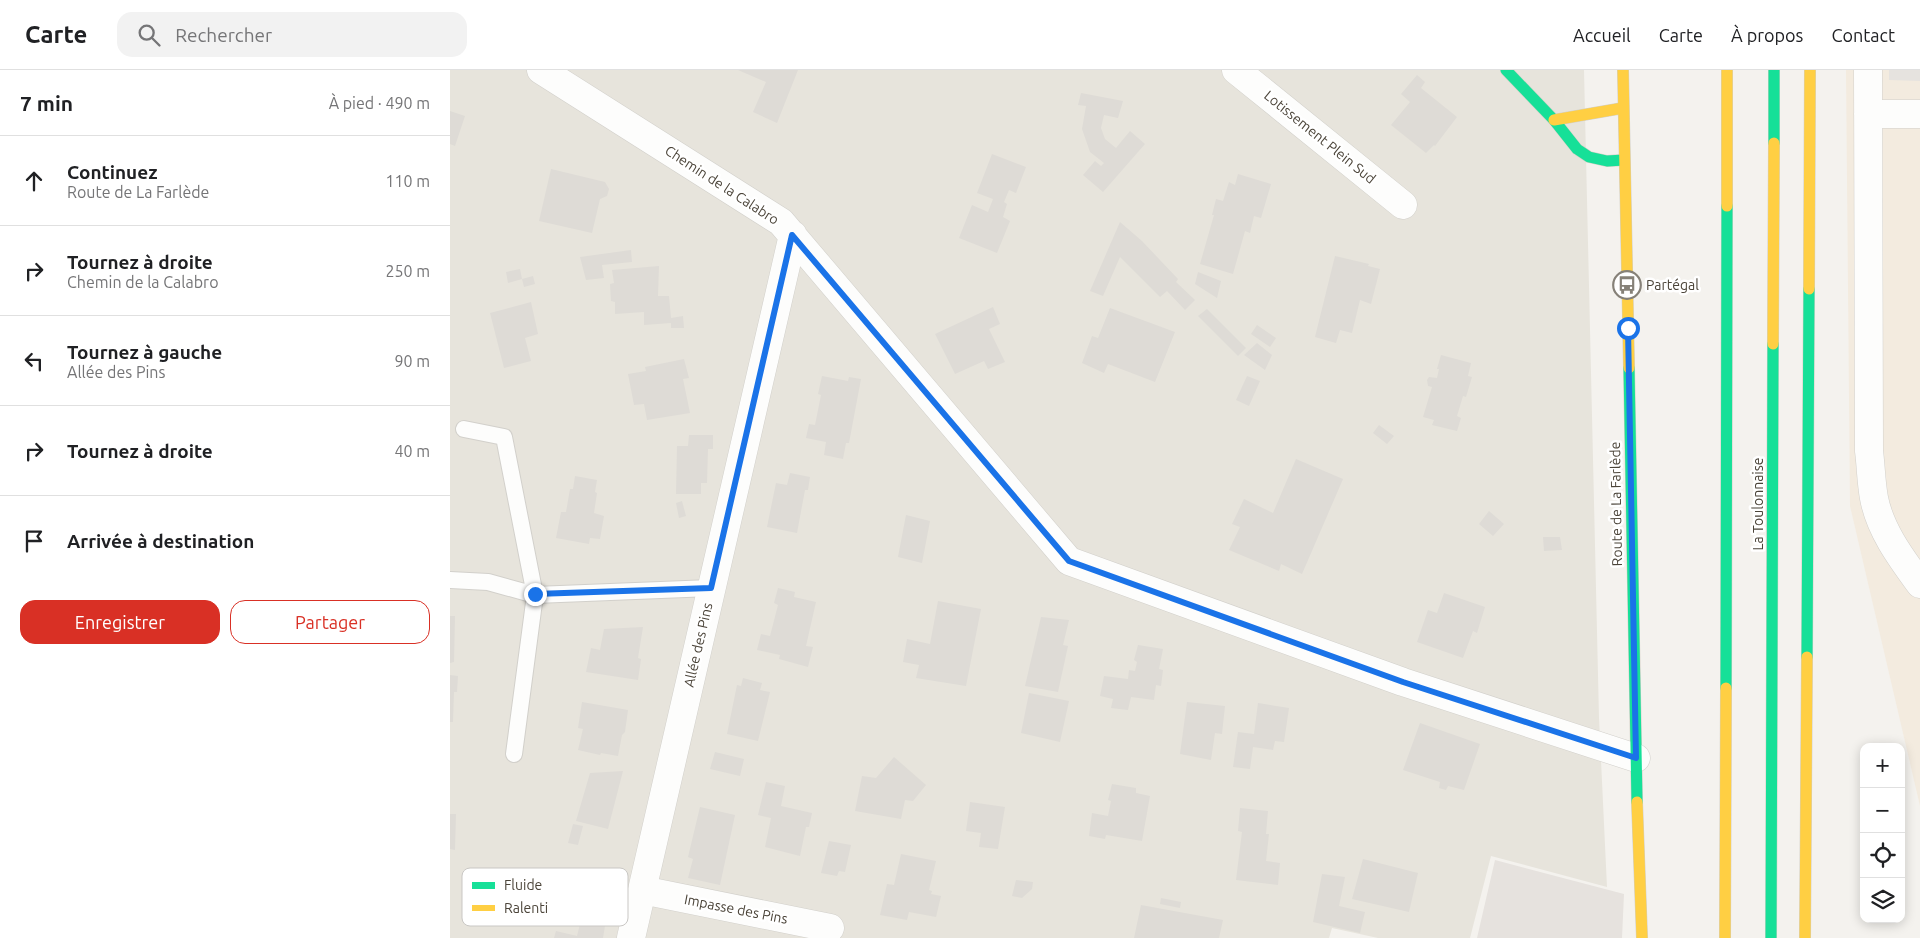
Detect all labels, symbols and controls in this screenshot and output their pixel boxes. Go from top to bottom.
search box [117,12,467,57]
text: Carte [25,21,87,48]
icon: search [135,21,163,49]
text: Rechercher [175,24,272,46]
text: Accueil [1573,25,1631,45]
text: Carte [1659,25,1703,45]
text: À propos [1731,25,1803,45]
text: Contact [1831,25,1895,45]
street label: Lotissement Plein Sud [1261,87,1379,187]
text: 7 min [20,91,73,115]
text: À pied · 490 m [329,94,430,112]
street label: Chemin de la Calabro [662,142,782,228]
text: Continuez [67,161,157,183]
icon: ahead [20,167,48,195]
text: 110 m [385,172,430,190]
text: Route de La Farlède [67,183,209,201]
text: Tournez à droite [67,251,213,273]
icon: right [20,257,48,285]
text: 250 m [385,262,430,280]
bus stop icon: Partégal [1612,270,1642,300]
text: Chemin de la Calabro [67,273,219,291]
place label: Partégal [1646,277,1699,293]
route start [1617,317,1640,340]
text: Tournez à gauche [67,341,222,363]
icon: left [20,347,48,375]
text: 90 m [394,352,430,370]
text: Allée des Pins [67,363,165,381]
icon: right [20,437,48,465]
text: Tournez à droite [67,440,213,462]
text: 40 m [394,442,430,460]
street label: Route de La Farlède [1607,442,1625,566]
street label: La Toulonnaise [1750,457,1766,551]
icon: arrive [20,527,48,555]
text: Arrivée à destination [67,530,254,552]
route end [524,583,547,606]
button: Enregistrer [20,600,220,644]
button: Partager [230,600,430,644]
street label: Allée des Pins [681,601,715,689]
map controls [1860,743,1905,923]
button: + [1860,743,1905,788]
button: − [1860,788,1905,833]
button: locate [1860,833,1905,878]
legend [462,868,628,926]
text: Fluide [504,877,542,893]
button: layers [1860,878,1905,923]
street label: Impasse des Pins [683,891,789,927]
text: Ralenti [504,900,548,916]

